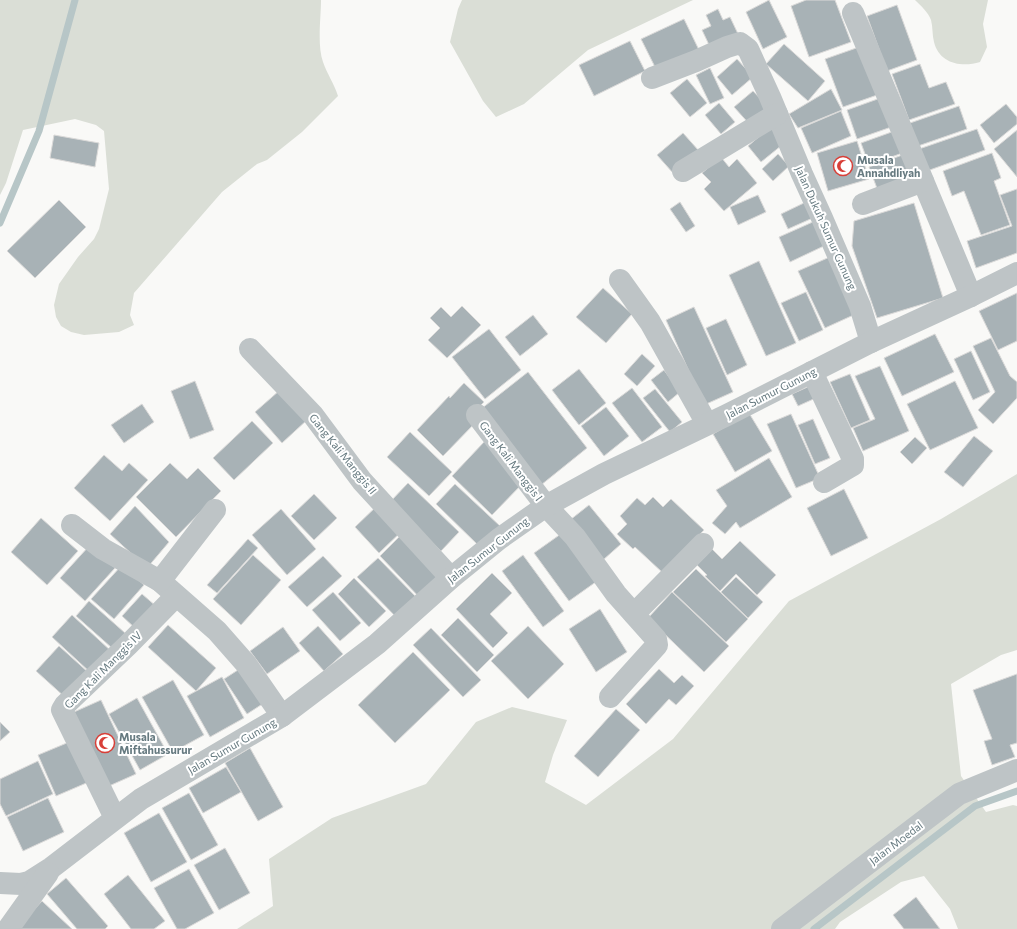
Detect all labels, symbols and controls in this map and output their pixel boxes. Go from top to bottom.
place label: Musala Annahdliyah [857,153,920,179]
mosque icon: Musala Annahdliyah [832,155,854,177]
street label: Jalan Dukuh Sumur Gunung [792,164,860,292]
street label: Jalan Sumur Gunung [723,364,819,422]
street label: Gang Kali Manggis II [307,411,380,496]
street label: Gang Kali Manggis I [477,418,546,503]
street label: Jalan Sumur Gunung [444,514,532,586]
street label: Gang Kali Manggis IV [61,628,144,711]
street label: Jalan Sumur Gunung [185,715,279,777]
place label: Musala Miftahussurur [119,730,193,756]
mosque icon: Musala Miftahussurur [94,732,116,754]
street label: Jalan Moedal [866,818,926,868]

